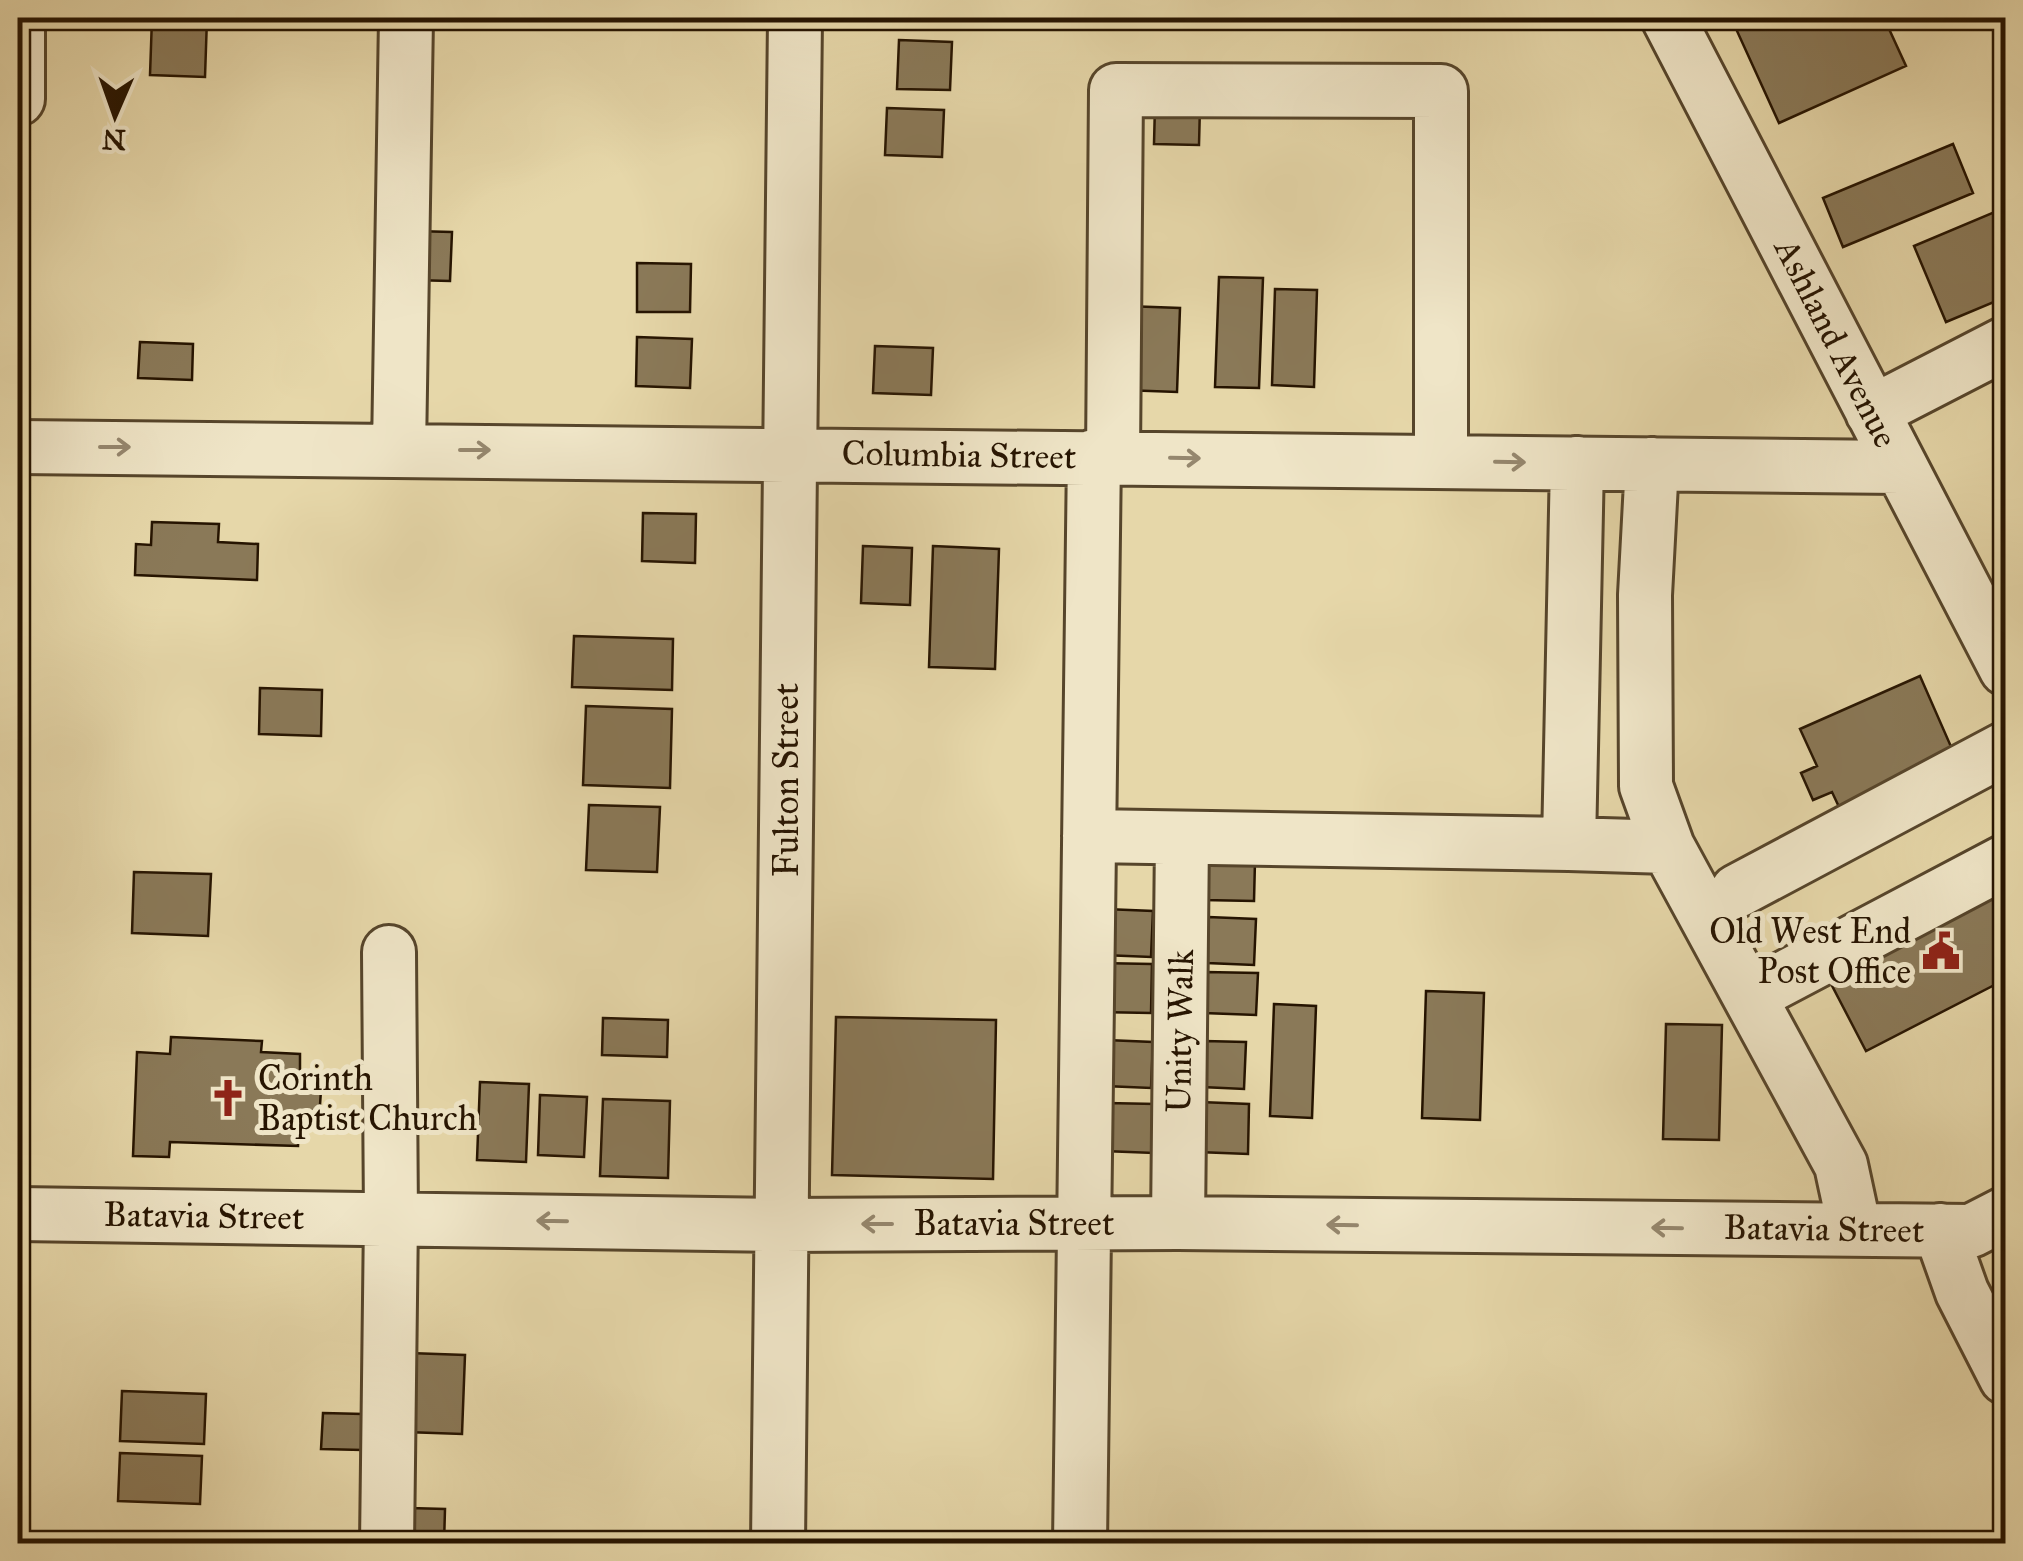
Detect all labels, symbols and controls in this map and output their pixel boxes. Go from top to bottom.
north arrow [65,65,165,165]
text: N [101,122,127,157]
street label: Ashland Avenue [1764,229,1907,455]
street label: Columbia Street [841,431,1077,479]
one-way arrow [98,438,130,457]
one-way arrow [458,440,490,460]
one-way arrow [1168,448,1200,468]
one-way arrow [1492,452,1525,472]
street label: Fulton Street [765,683,808,877]
place label: Old West End Post Office [1709,910,1911,993]
public building icon: Old West End Post Office [1920,930,1962,972]
street label: Unity Walk [1157,948,1203,1113]
place label: Corinth Baptist Church [258,1057,477,1140]
church icon: Corinth Baptist Church [207,1077,249,1119]
street label: Batavia Street [103,1193,305,1239]
street label: Batavia Street [914,1202,1114,1245]
street label: Batavia Street [1723,1206,1925,1252]
one-way arrow [537,1211,569,1230]
one-way arrow [862,1214,894,1234]
one-way arrow [1327,1216,1360,1234]
one-way arrow [1652,1218,1684,1238]

